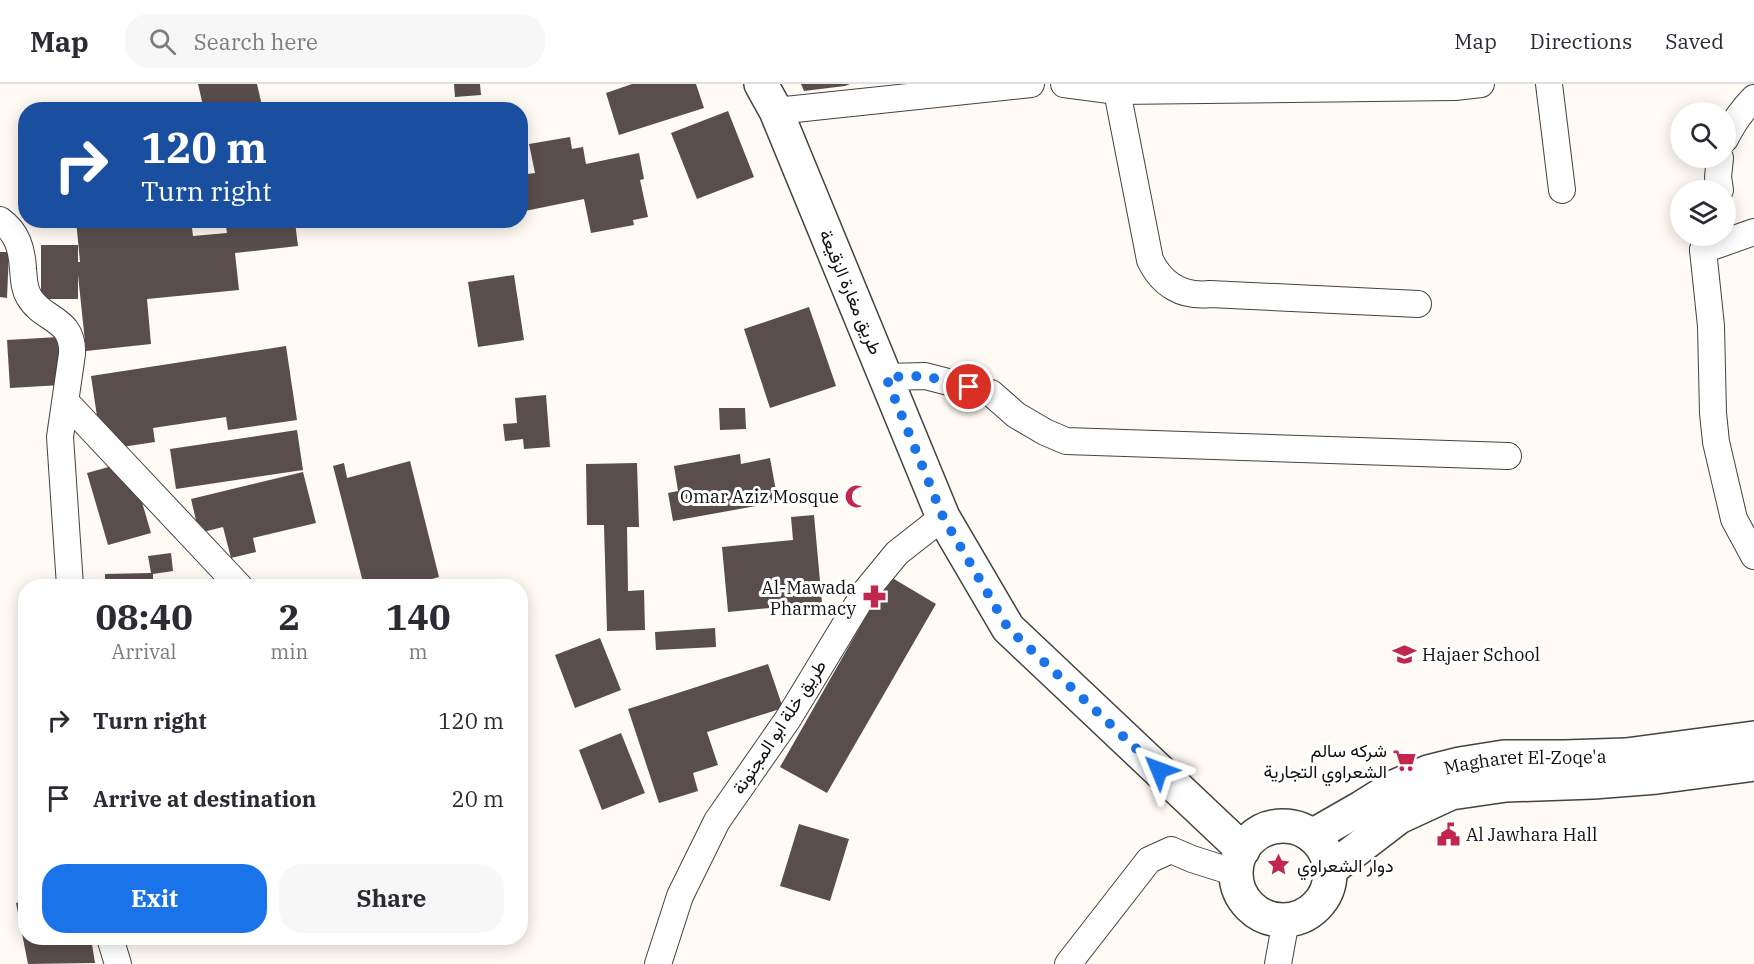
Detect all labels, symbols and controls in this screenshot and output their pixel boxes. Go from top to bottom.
search box [125,14,545,68]
text: Map [30,23,89,60]
icon: search [146,25,179,58]
text: Search here [194,27,318,56]
text: Map [1454,27,1497,55]
text: Directions [1530,27,1632,55]
text: Saved [1665,27,1724,55]
map controls [1670,102,1736,246]
button: search [1670,102,1736,168]
text: 120 m [141,120,267,175]
icon: right [42,126,120,204]
text: Turn right [141,173,272,208]
button: layers [1670,180,1736,246]
street label: طريق مغارة الزقيعة [814,226,888,358]
pin [943,361,994,412]
icon: arrive [952,370,985,403]
mosque icon: Omar Aziz Mosque [844,483,870,509]
place label: Omar Aziz Mosque [680,485,839,508]
place label: Al-Mawada Pharmacy [762,576,856,620]
pharmacy icon: Al-Mawada Pharmacy [861,584,887,610]
text: 08:40 [95,593,193,640]
text: 2 [278,593,300,640]
text: 140 [386,593,451,640]
text: Arrival [112,638,177,665]
text: min [270,638,308,665]
text: m [409,638,428,665]
school or university icon: Hajaer School [1391,641,1417,667]
place label: Hajaer School [1422,643,1540,666]
street label: طريق خلة ابو المجنونة [727,655,831,799]
icon: right [42,704,75,737]
text: Turn right [93,706,207,735]
text: 120 m [438,706,504,735]
position arrow [1127,738,1191,802]
place label: شركه سالم الشعراوي التجارية [1263,739,1387,787]
street label: Magharet El-Zoqe'a [1441,744,1607,779]
supermarket icon: شركه سالم الشعراوي التجارية [1392,747,1418,773]
icon: arrive [42,782,75,815]
text: Arrive at destination [93,784,316,813]
text: 20 m [452,784,504,813]
public building icon: Al Jawhara Hall [1435,821,1461,847]
place label: Al Jawhara Hall [1466,823,1597,846]
place icon: دوار الشعراوي [1266,852,1292,878]
place label: دوار الشعراوي [1297,854,1394,881]
button: Exit [42,864,267,933]
button: Share [279,864,504,933]

